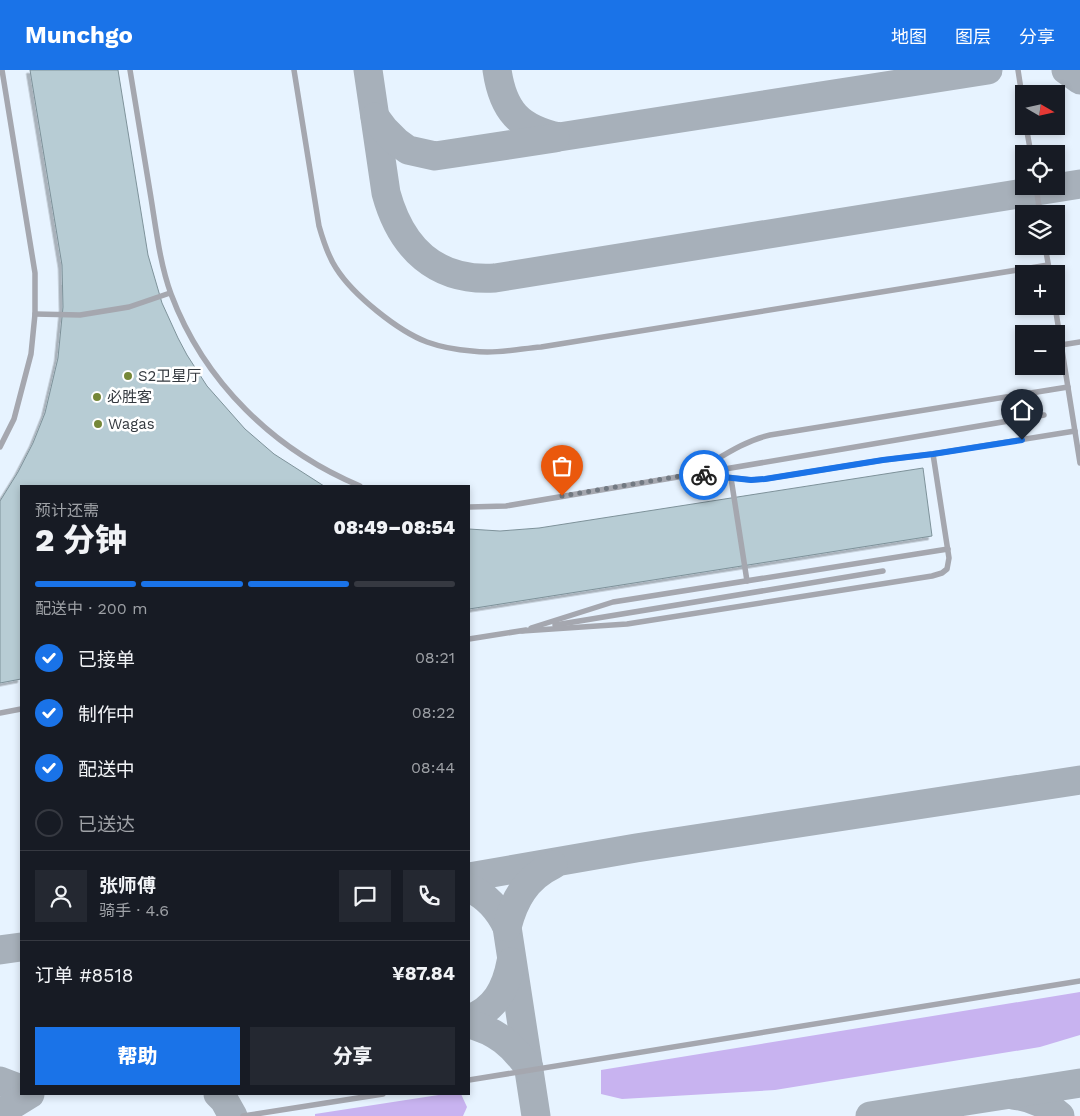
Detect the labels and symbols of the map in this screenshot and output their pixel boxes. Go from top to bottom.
north arrow [1015,85,1065,135]
place label: S2卫星厅 [138,367,201,385]
marker: S2卫星厅 [122,370,134,382]
place label: 必胜客 [107,388,152,406]
pin [1001,389,1043,440]
marker: 必胜客 [91,391,103,403]
place label: Wagas [108,415,155,433]
marker: Wagas [92,418,104,430]
pin [541,445,583,496]
courier [679,450,729,500]

